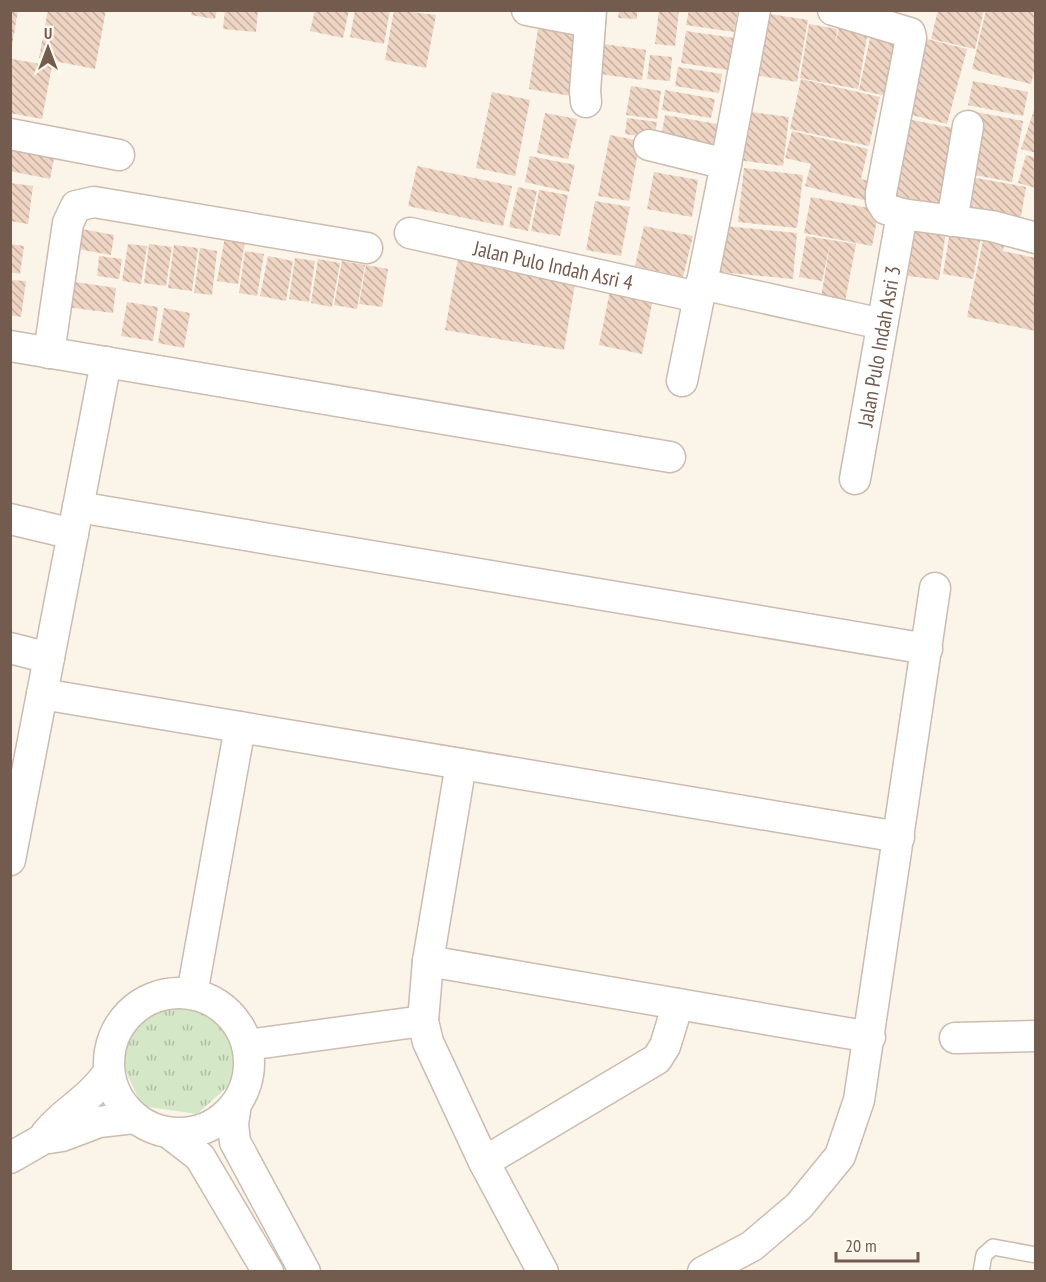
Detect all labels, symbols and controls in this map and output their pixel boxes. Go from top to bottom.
north arrow [18,18,78,78]
text: U [44,23,52,43]
street label: Jalan Pulo Indah Asri 4 [470,234,637,296]
street label: Jalan Pulo Indah Asri 3 [851,263,906,430]
scale bar [836,1225,918,1263]
text: 20 m [845,1234,877,1257]

